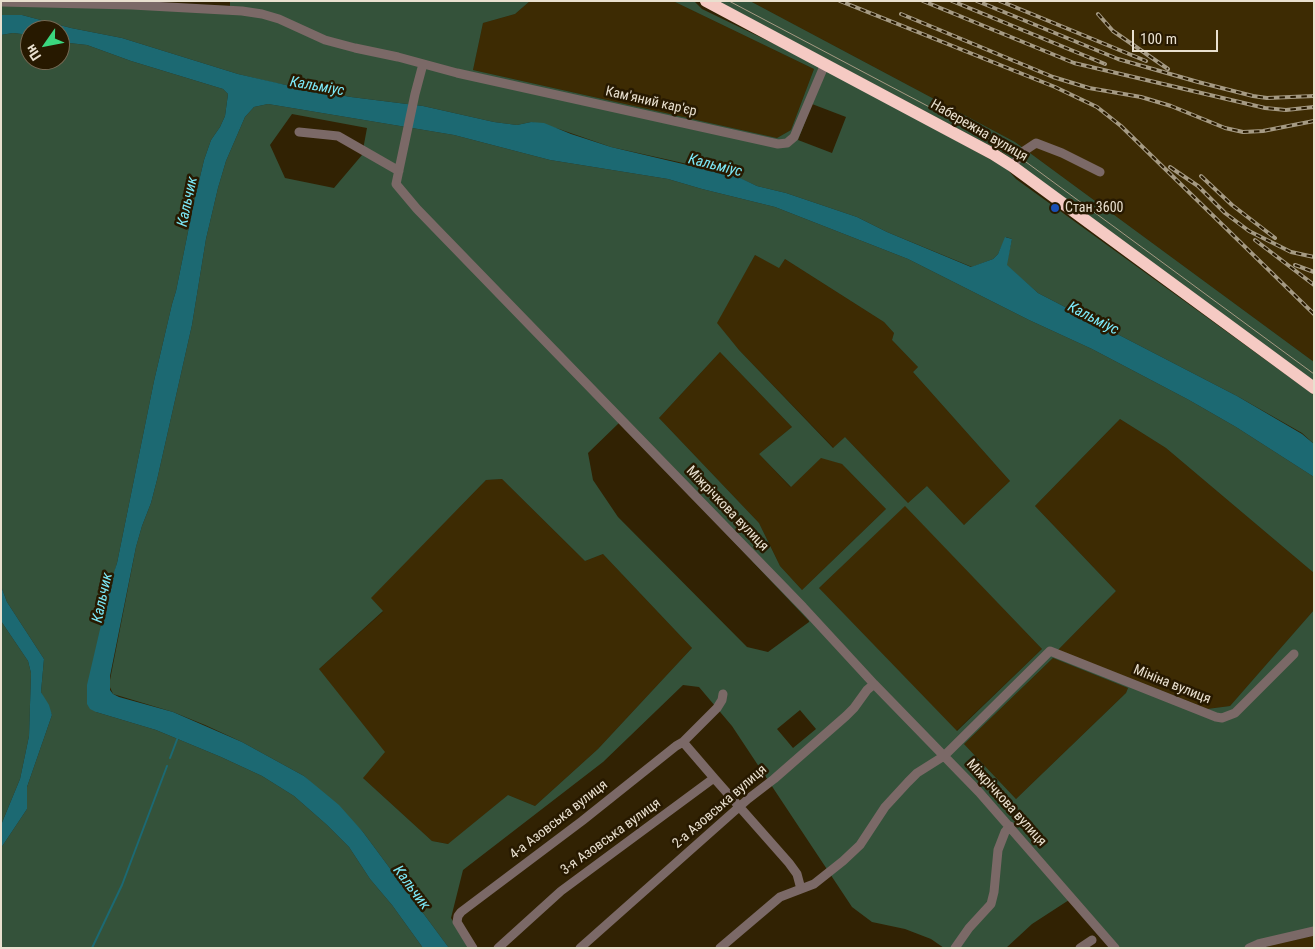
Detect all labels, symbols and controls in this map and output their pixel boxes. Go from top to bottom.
north arrow [20,20,70,70]
scale bar [1135,20,1221,52]
text: 100 m [1140,30,1177,48]
text: Пн [22,42,44,64]
water label: Кальміус [288,73,346,101]
street label: Кам'яний кар'єр [604,83,698,121]
street label: Набережна вулиця [927,96,1031,166]
water label: Кальміус [686,151,744,181]
water label: Кальчик [174,175,202,229]
place label: Стан 3600 [1065,200,1123,216]
marker: Стан 3600 [1049,202,1061,214]
water label: Кальміус [1064,299,1122,339]
street label: Міжрічкова вулиця [682,463,772,555]
water label: Кальчик [89,571,117,625]
street label: Мініна вулиця [1131,662,1213,708]
street label: Міжрічкова вулиця [962,756,1050,850]
street label: 2-а Азовська вулиця [669,761,771,853]
street label: 4-а Азовська вулиця [507,777,611,863]
street label: 3-я Азовська вулиця [558,795,664,879]
water label: Кальчик [389,862,433,914]

